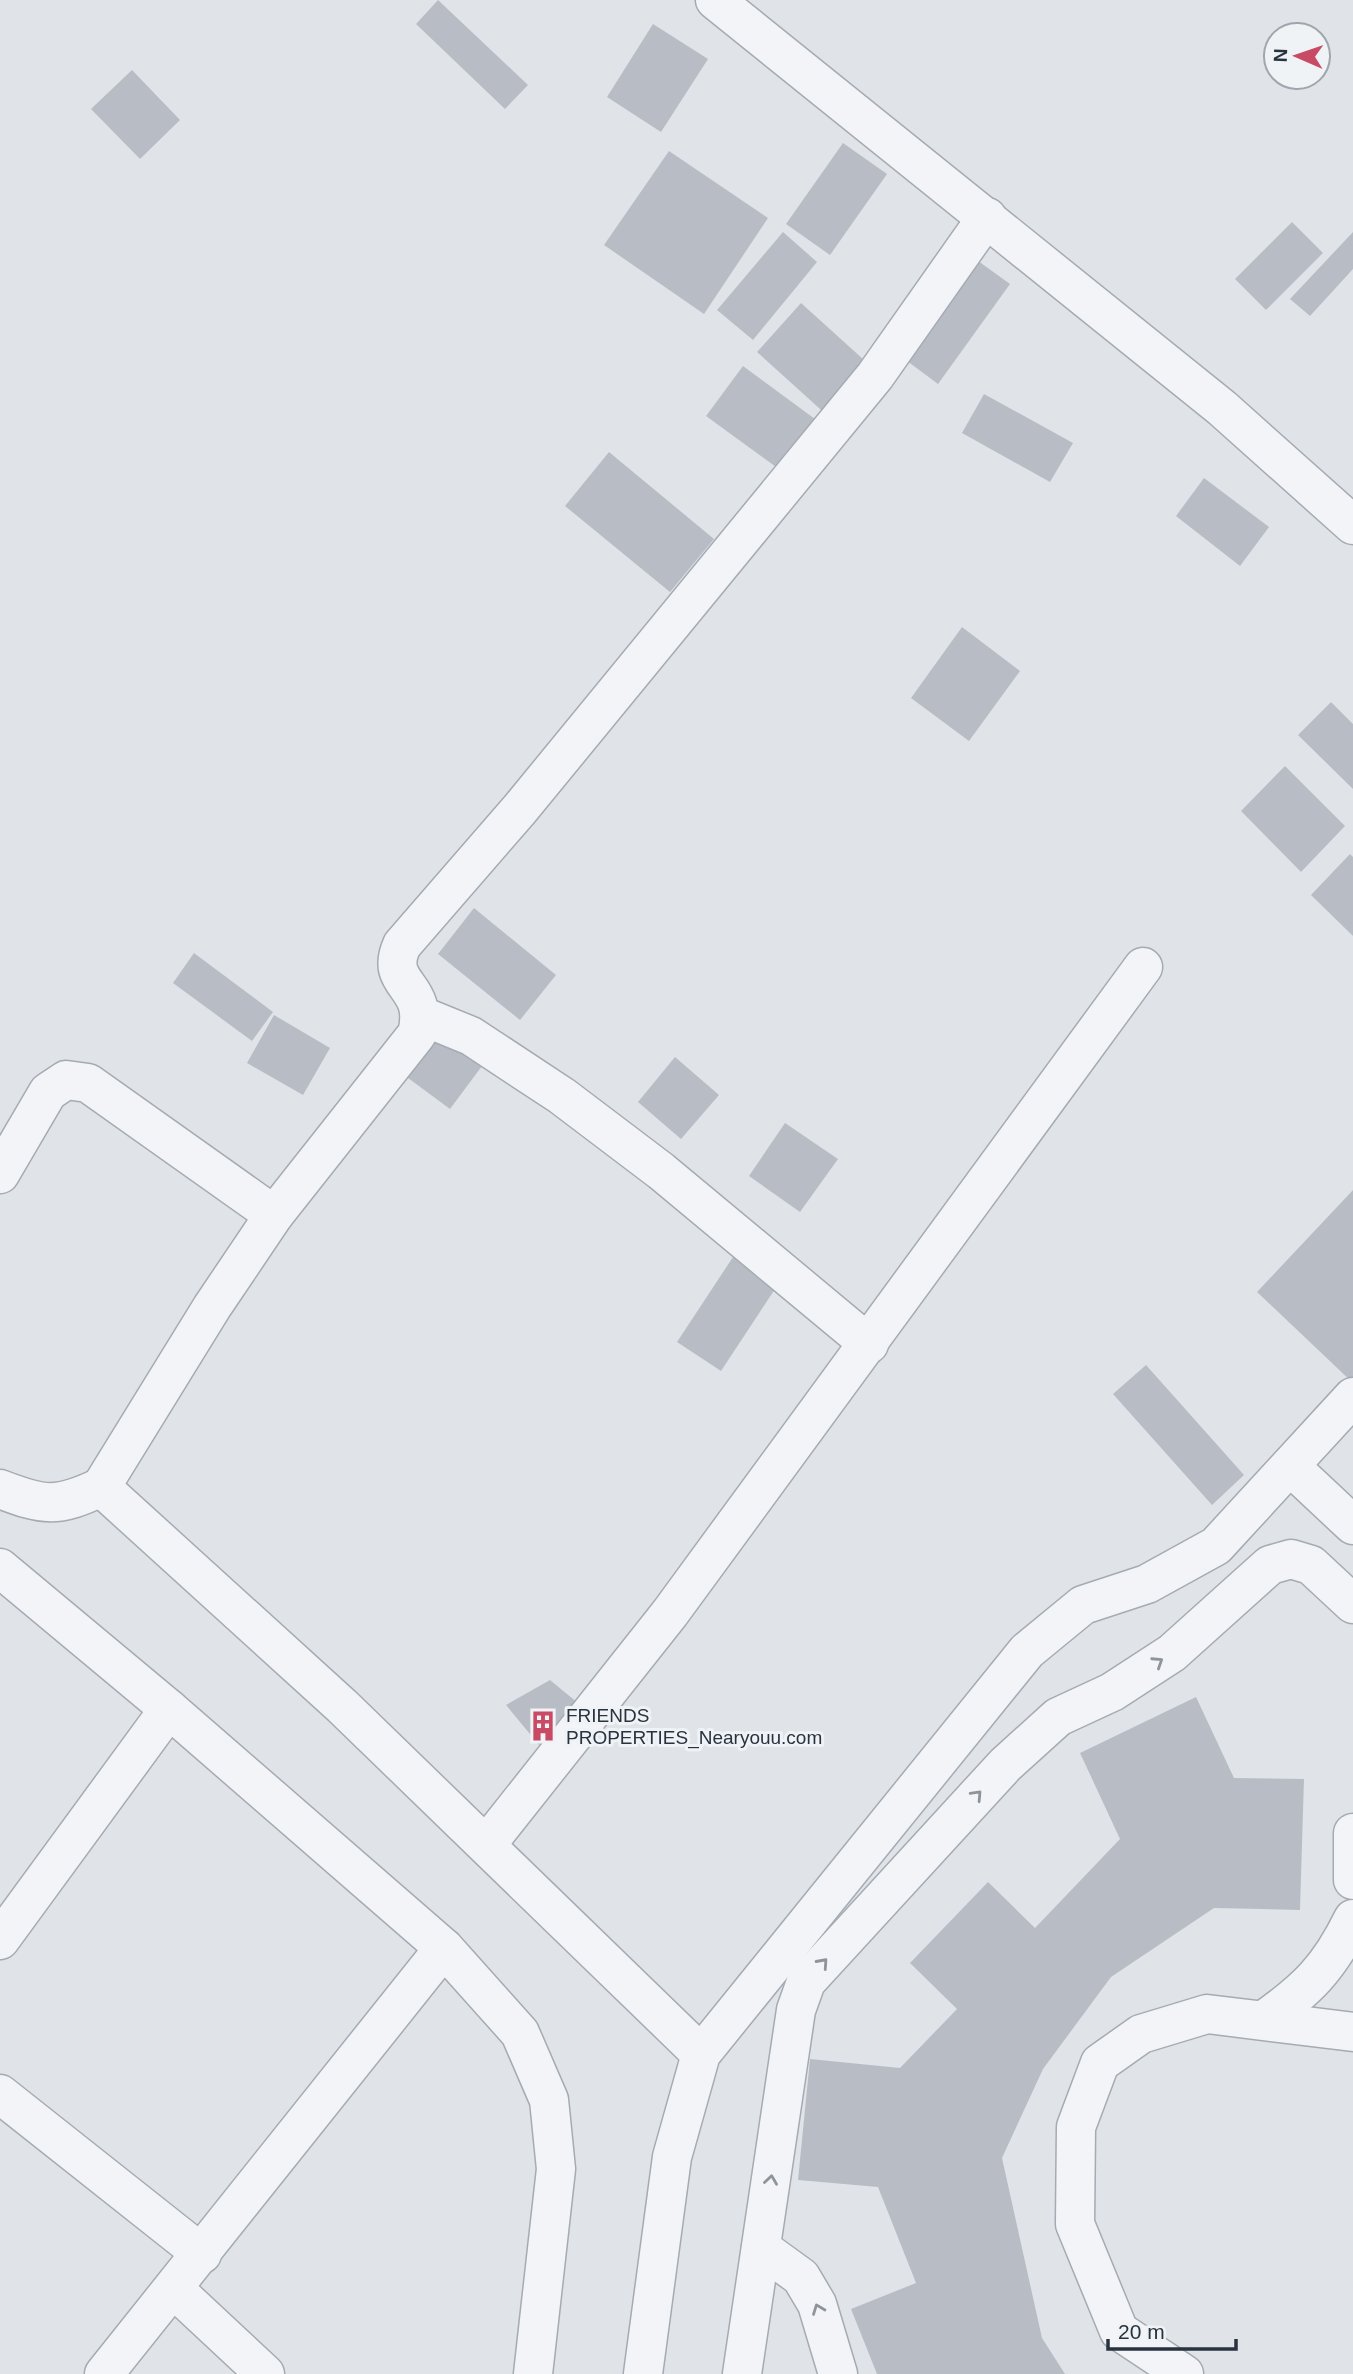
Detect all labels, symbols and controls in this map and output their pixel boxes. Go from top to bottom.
north arrow [1262,21,1332,91]
text: N [1270,48,1291,63]
one-way arrow [1151,1657,1164,1670]
place label: FRIENDS PROPERTIES_Nearyouu.com [566,1705,822,1749]
building icon: FRIENDS PROPERTIES_Nearyouu.com [526,1709,560,1743]
one-way arrow [969,1790,981,1803]
one-way arrow [815,1958,827,1971]
one-way arrow [763,2174,778,2186]
one-way arrow [812,2303,826,2315]
scale bar [1108,2308,1236,2352]
text: 20 m [1118,2320,1165,2343]

